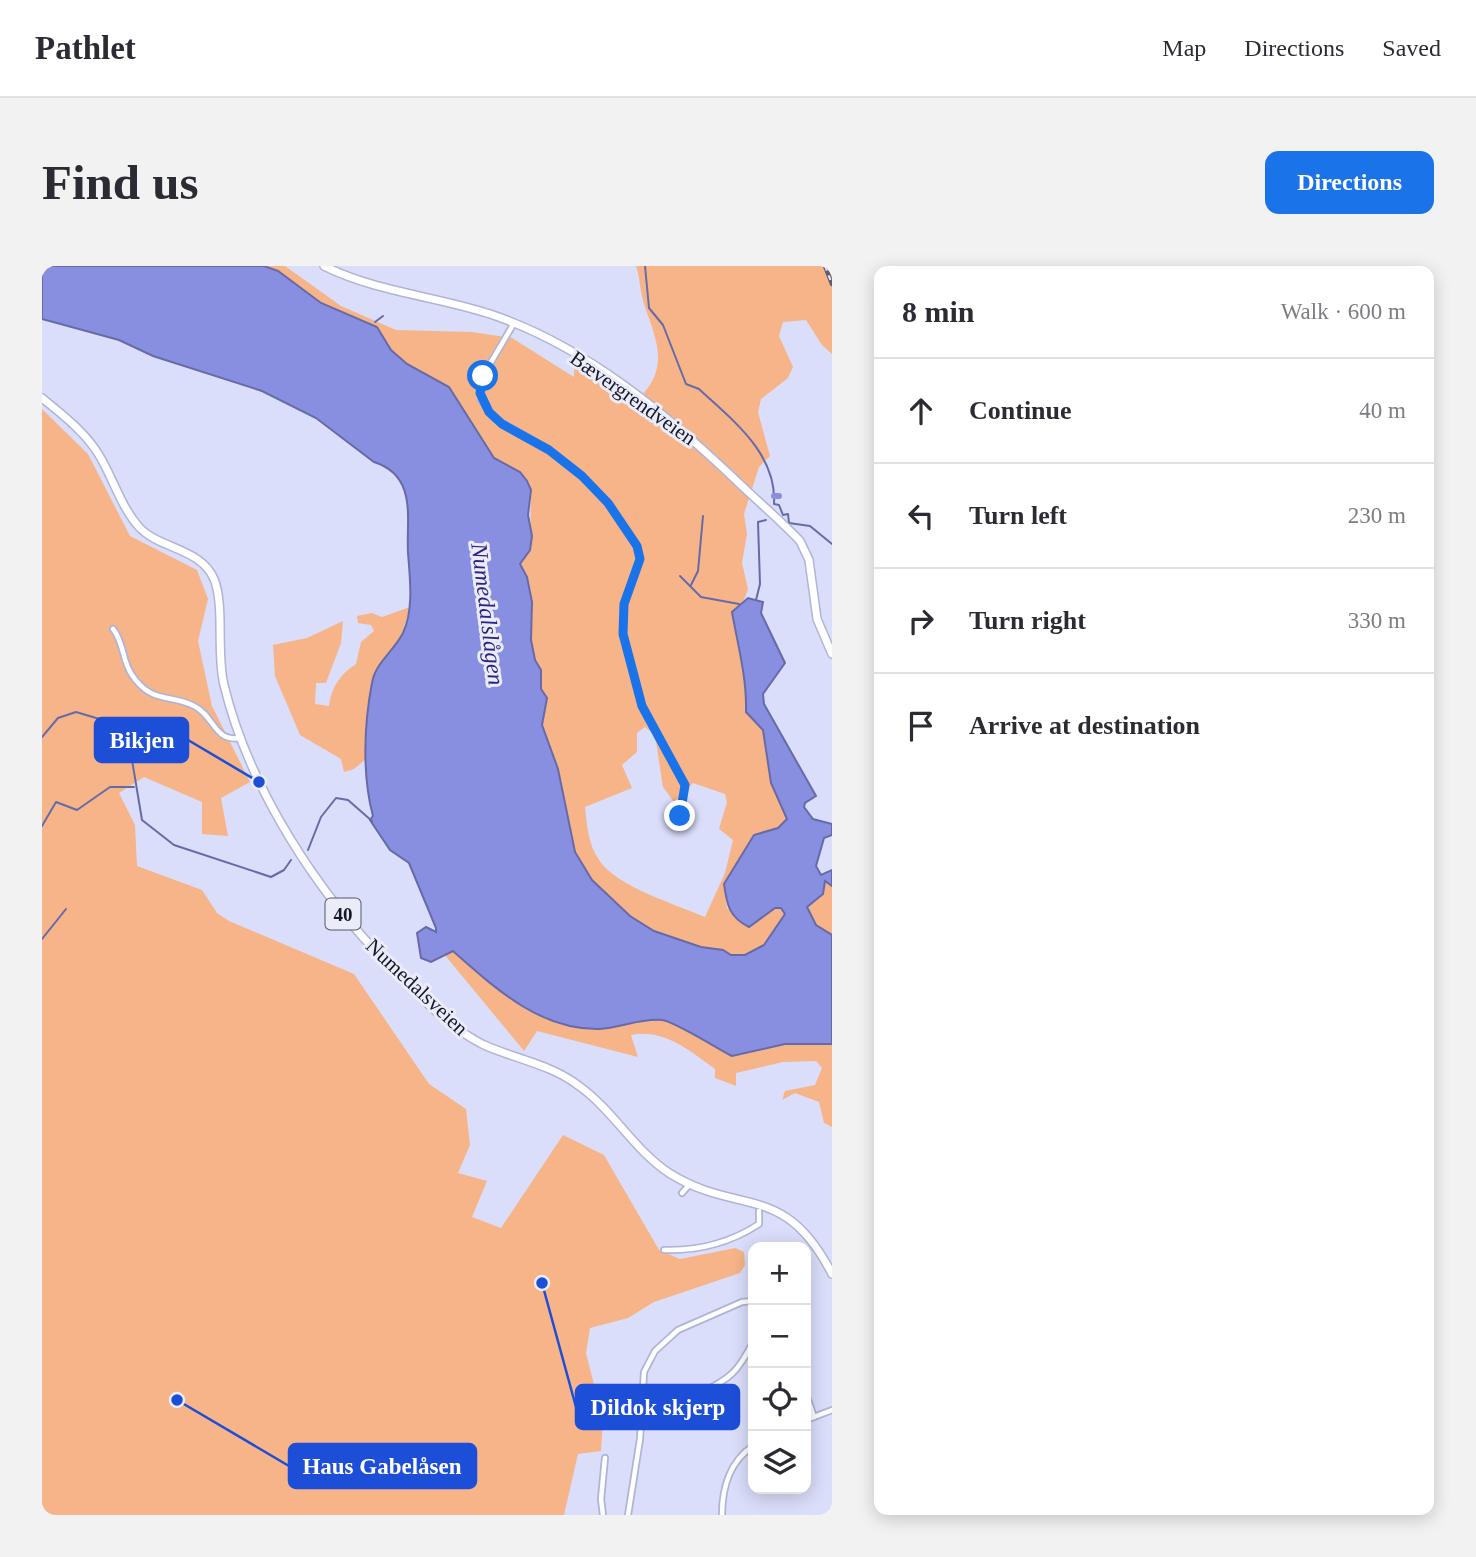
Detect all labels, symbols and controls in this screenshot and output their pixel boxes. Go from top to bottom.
text: Pathlet [35,30,136,66]
text: Map [1162,35,1206,61]
text: Directions [1244,35,1344,61]
text: Saved [1382,35,1441,61]
button: Directions [1265,151,1434,214]
text: Find us [42,155,199,210]
text: 8 min [902,295,975,328]
text: Walk · 600 m [1281,299,1406,324]
street label: Bævergrendveien [566,346,701,450]
route start [467,360,498,391]
icon: ahead [902,392,940,430]
text: Continue [969,396,1072,425]
text: 40 m [1359,398,1406,423]
icon: left [902,497,940,535]
text: Turn left [969,501,1067,530]
text: 230 m [1348,503,1406,528]
water label: Numedalslågen [466,541,509,687]
icon: right [902,602,940,640]
text: Turn right [969,606,1086,635]
text: 330 m [1348,608,1406,633]
icon: arrive [902,707,940,745]
text: Arrive at destination [969,711,1200,740]
callout: Bikjen [95,718,188,762]
text: Bikjen [109,728,175,753]
route end [664,800,695,831]
road number: 40 [326,898,360,930]
street label: Numedalsveien [361,934,473,1041]
map controls [748,1242,811,1494]
button: + [748,1242,811,1305]
button: − [748,1305,811,1368]
button: locate [748,1368,811,1431]
callout: Dildok skjerp [576,1385,739,1429]
text: Dildok skjerp [591,1395,725,1420]
button: layers [748,1431,811,1494]
callout: Haus Gabelåsen [289,1444,476,1488]
text: Haus Gabelåsen [302,1454,462,1479]

